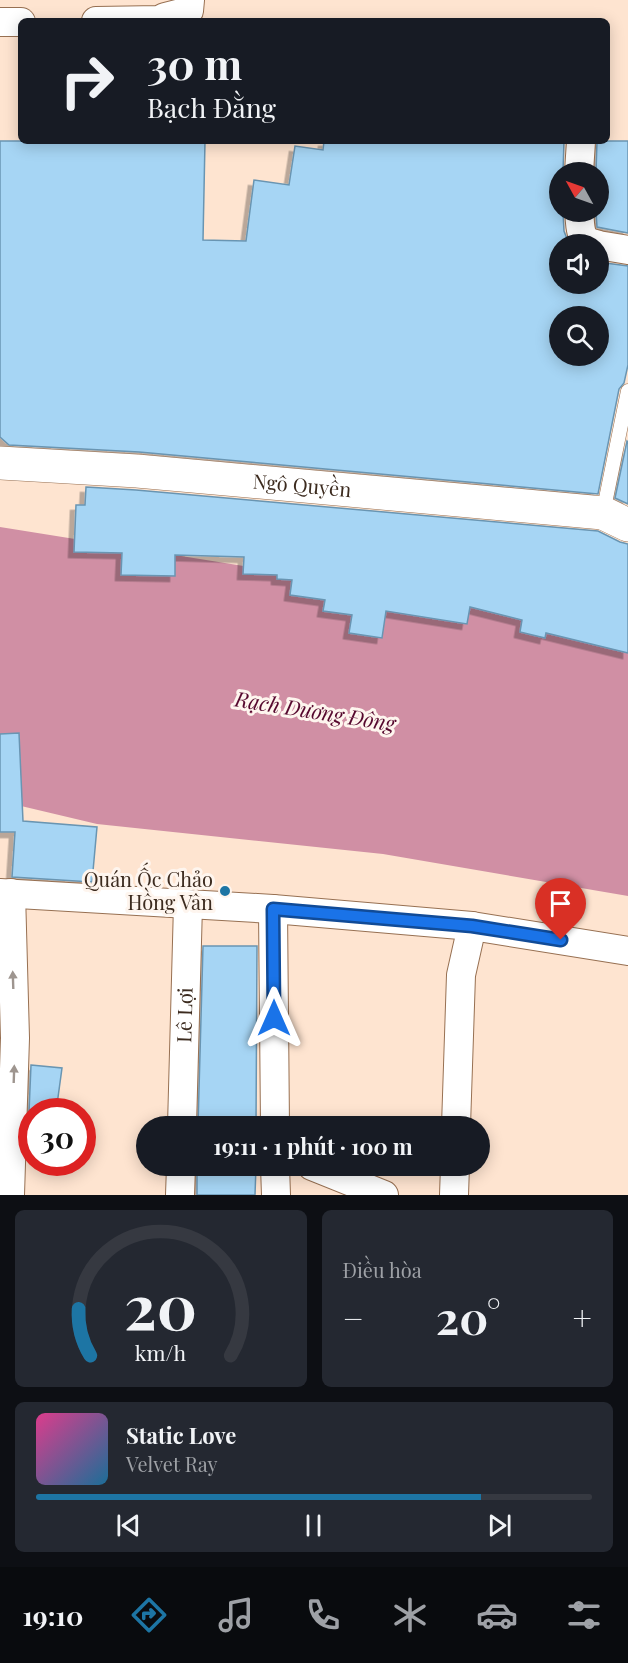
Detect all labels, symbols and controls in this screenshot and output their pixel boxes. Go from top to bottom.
text: 30 m [147,35,242,91]
icon: right [48,42,126,120]
text: Bạch Đằng [147,89,276,125]
north arrow [549,162,609,222]
map controls [549,162,609,366]
button: sound [549,234,609,294]
button: search [549,306,609,366]
street label: Ngô Quyền [252,467,353,502]
water label: Rạch Dương Đông [232,683,399,737]
place label: Quán Ốc Chảo Hồng Vân [84,862,213,915]
pin [535,878,586,940]
marker: Quán Ốc Chảo Hồng Vân [218,884,232,898]
icon: arrive [544,887,577,920]
one-way arrow [8,970,18,989]
position arrow [242,986,306,1050]
street label: Lê Lợi [169,987,198,1043]
one-way arrow [9,1064,18,1083]
speed limit sign: 30 [18,1098,96,1176]
text: 19:11 · 1 phút · 100 m [213,1131,413,1161]
text: Điều hòa [343,1256,422,1283]
text: 20 [124,1262,197,1346]
text: 20° [436,1286,501,1346]
text: − [343,1295,364,1339]
text: + [573,1295,592,1339]
text: km/h [135,1338,187,1366]
text: Static Love [126,1420,236,1450]
text: Velvet Ray [126,1450,218,1477]
icon: previous [112,1509,145,1542]
icon: pause [297,1509,330,1542]
icon: next [483,1509,516,1542]
icon: directions [128,1594,170,1636]
icon: music [215,1594,257,1636]
icon: phone [302,1594,344,1636]
icon: climate [389,1594,431,1636]
icon: car [476,1594,518,1636]
icon: filters [563,1594,605,1636]
text: 19:10 [23,1597,83,1633]

